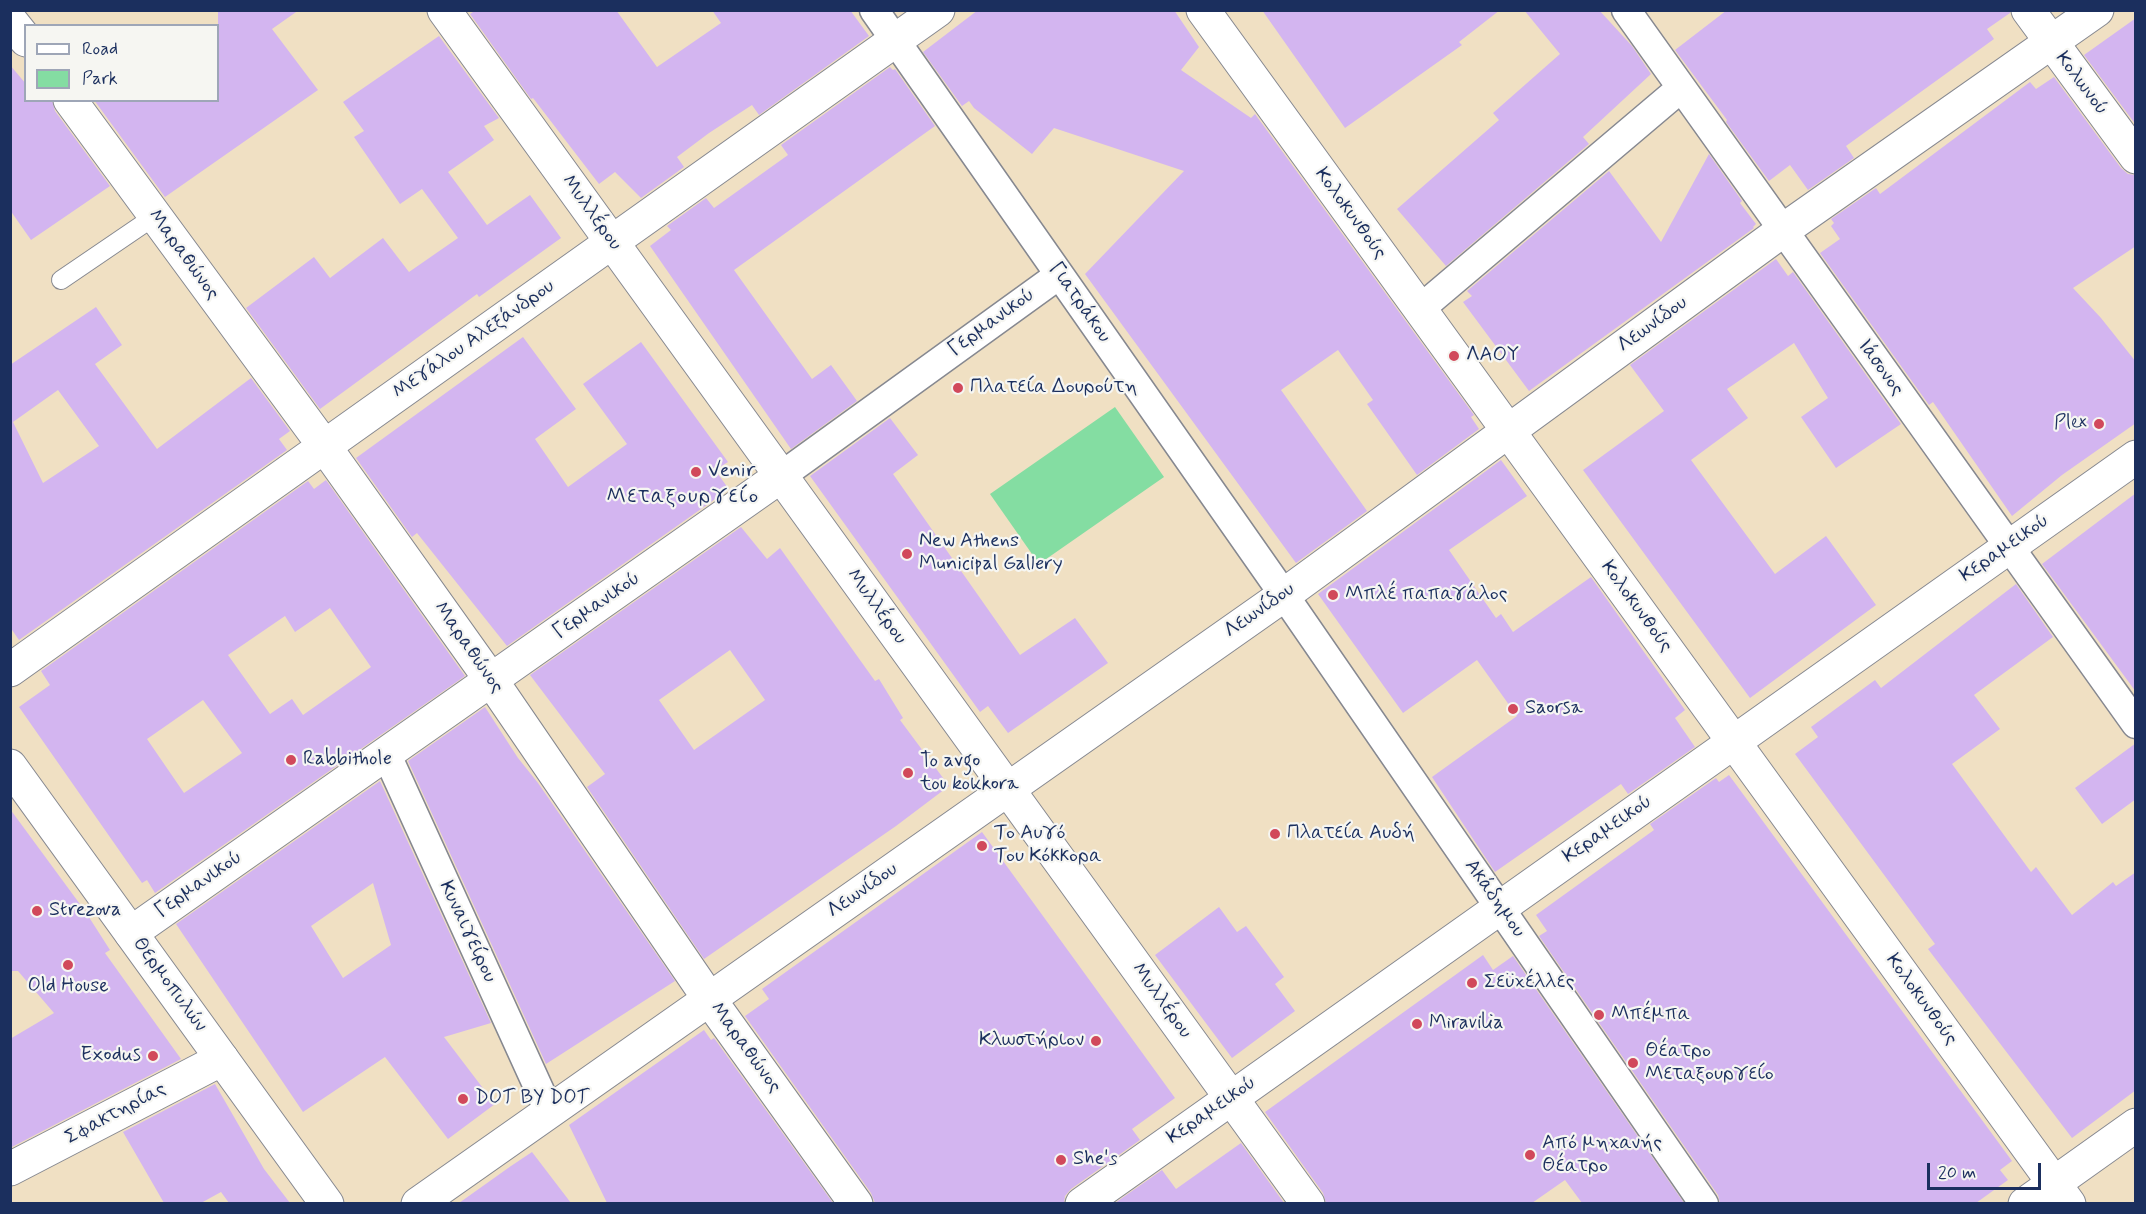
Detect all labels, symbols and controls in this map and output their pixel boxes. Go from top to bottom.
legend [24,24,219,102]
text: Road [82,37,118,61]
street label: Κολωνού [2049,48,2113,120]
text: Park [82,67,118,91]
street label: Κολοκυνθούς [1309,163,1391,265]
street label: Μυλλέρου [556,170,626,256]
street label: Μαραθώνος [142,205,224,305]
street label: Γιατράκου [1043,258,1115,348]
street label: Μεγάλου Αλεξάνδρου [388,275,560,405]
street label: Γερμανικού [944,284,1040,362]
street label: Λεωνίδου [1613,292,1693,358]
street label: Ιάσονος [1852,335,1908,401]
place label: ΛΑΟΥ [1466,344,1519,368]
marker: ΛΑΟΥ [1447,349,1461,363]
place label: Πλατεία Δουρούτη [970,376,1137,400]
marker: Πλατεία Δουρούτη [951,381,965,395]
place label: Plex [2054,412,2087,436]
marker: Plex [2092,417,2106,431]
place label: Venir [708,460,755,484]
marker: Venir [689,465,703,479]
district label: Μεταξουργείο [606,485,760,511]
street label: Κεραμεικού [1956,510,2054,588]
place label: New Athens Municipal Gallery [919,530,1063,577]
marker: New Athens Municipal Gallery [900,547,914,561]
street label: Κολοκυνθούς [1595,556,1677,658]
street label: Μυλλέρου [841,564,911,650]
street label: Γερμανικού [549,567,645,645]
street label: Λεωνίδου [1220,578,1300,644]
place label: Μπλέ παπαγάλος [1345,583,1508,607]
marker: Μπλέ παπαγάλος [1326,588,1340,602]
street label: Μαραθώνος [428,598,508,698]
place label: Saorsa [1525,697,1583,721]
marker: Saorsa [1506,702,1520,716]
place label: Rabbithole [303,748,392,772]
place label: To avgo tou kokkora [920,750,1019,797]
marker: Rabbithole [284,753,298,767]
marker: To avgo tou kokkora [901,766,915,780]
street label: Κεραμεικού [1559,791,1657,869]
place label: Το Αυγό Του Κόκκορα [994,822,1102,869]
place label: Πλατεία Αυδή [1287,822,1415,846]
marker: Πλατεία Αυδή [1268,827,1282,841]
marker: Το Αυγό Του Κόκκορα [975,839,989,853]
street label: Γερμανικού [151,846,247,924]
street label: Ακάδημου [1458,855,1530,943]
street label: Λεωνίδου [823,858,903,924]
street label: Κυναιγείρου [433,877,501,987]
place label: Strezova [49,899,121,923]
marker: Strezova [30,904,44,918]
street label: Θερμοπυλών [127,933,211,1037]
street label: Κολοκυνθούς [1880,949,1962,1051]
marker: Old House [61,958,75,972]
street label: Μυλλέρου [1126,958,1196,1044]
place label: Σεϋχέλλες [1484,971,1574,995]
place label: Old House [27,975,109,999]
marker: Σεϋχέλλες [1465,976,1479,990]
street label: Μαραθώνος [704,998,786,1098]
place label: Μπέμπα [1611,1003,1690,1027]
marker: Μπέμπα [1592,1008,1606,1022]
place label: Miravilia [1429,1012,1503,1036]
marker: Miravilia [1410,1017,1424,1031]
place label: Κλωστήριον [979,1029,1084,1053]
marker: Κλωστήριον [1089,1034,1103,1048]
place label: Θέατρο Μεταξουργείο [1645,1040,1774,1087]
place label: Exodus [80,1044,141,1068]
marker: Exodus [146,1049,160,1063]
marker: Θέατρο Μεταξουργείο [1626,1056,1640,1070]
street label: Κεραμεικού [1163,1072,1261,1150]
street label: Σφακτηρίας [62,1077,170,1151]
place label: DOT BY DOT [475,1087,589,1111]
marker: DOT BY DOT [456,1092,470,1106]
place label: Από μηχανής Θέατρο [1542,1132,1662,1179]
place label: She's [1073,1148,1118,1172]
marker: Από μηχανής Θέατρο [1523,1148,1537,1162]
scale bar [1930,1151,2044,1189]
marker: She's [1054,1153,1068,1167]
text: 20 m [1938,1161,1976,1185]

